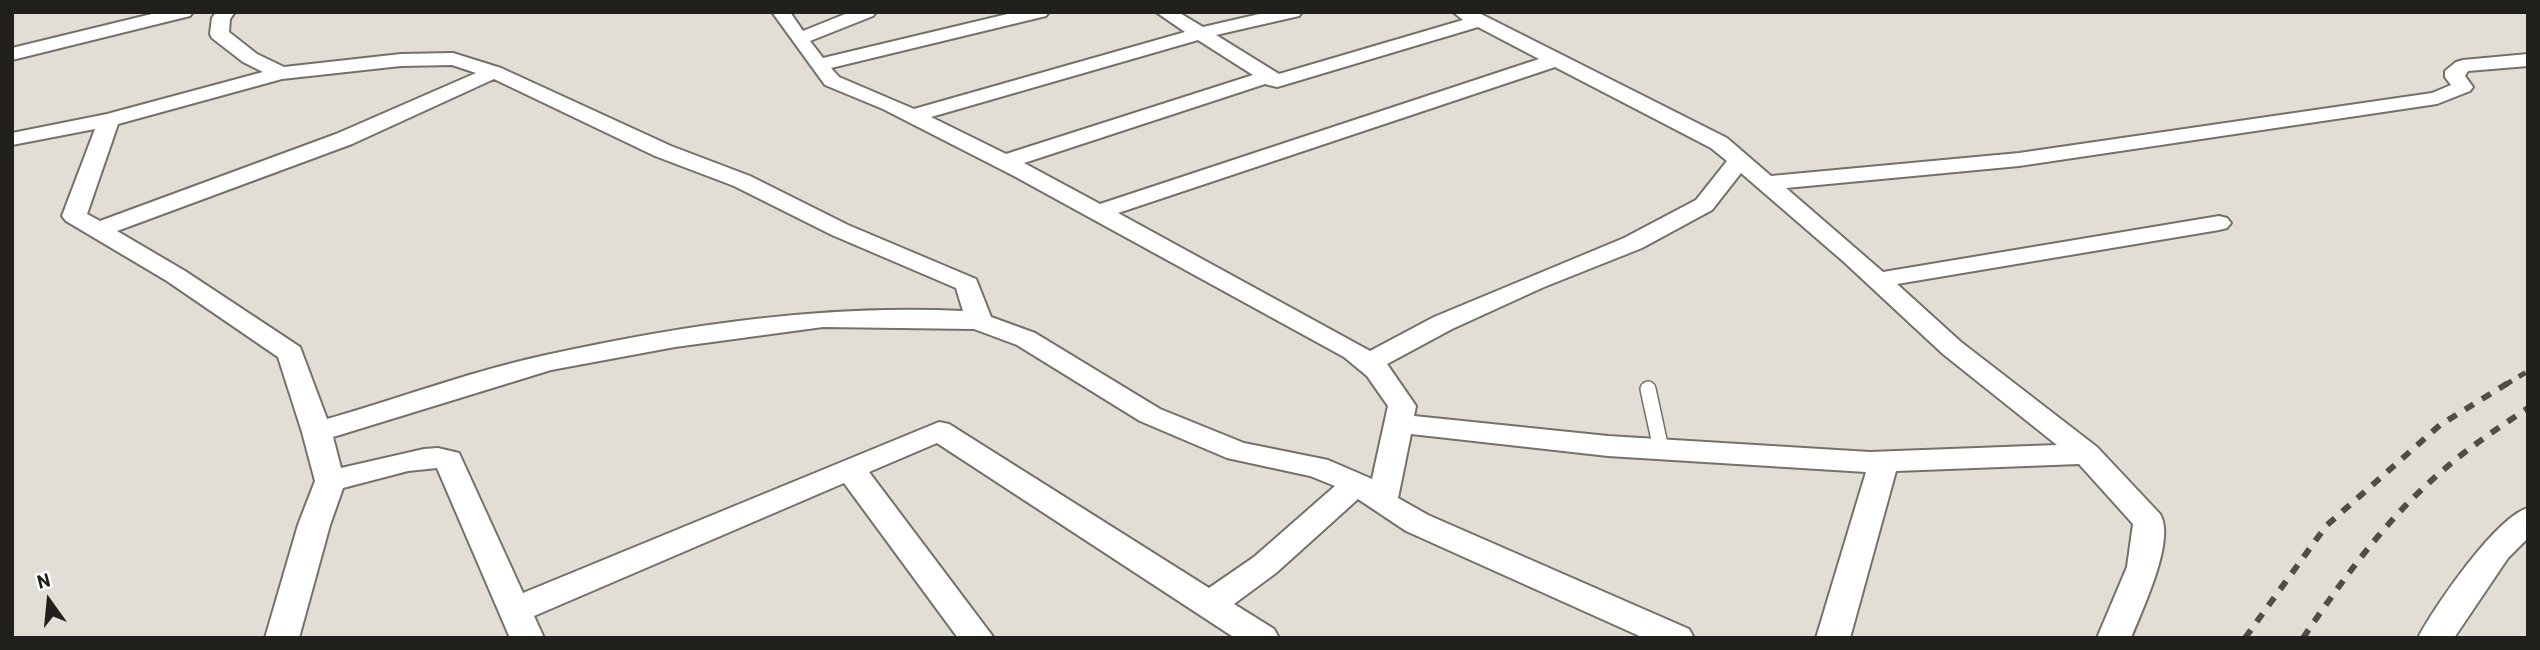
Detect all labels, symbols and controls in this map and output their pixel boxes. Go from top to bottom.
north arrow [14,566,84,636]
text: N [34,567,53,593]

